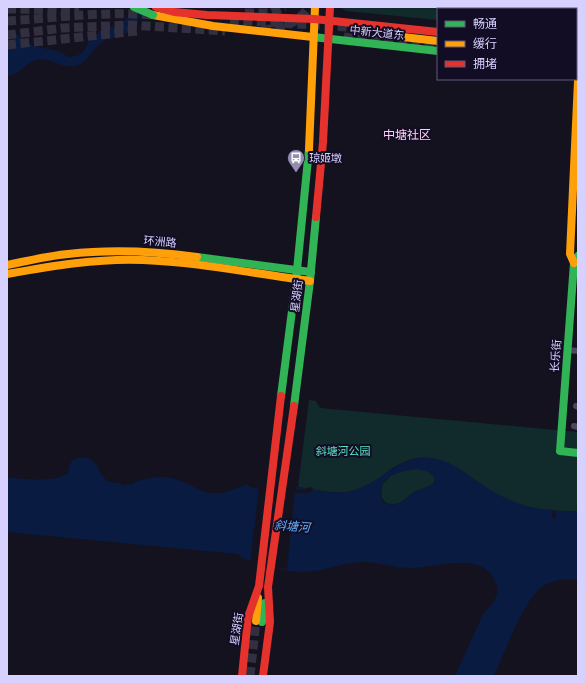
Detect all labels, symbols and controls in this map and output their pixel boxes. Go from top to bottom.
legend [437,8,577,80]
text: 畅通 [473,17,497,32]
street label: 中新大道东 [349,24,405,42]
text: 缓行 [473,37,497,52]
text: 拥堵 [473,57,497,72]
district label: 中塘社区 [383,128,431,143]
bus stop icon: 琼姬墩 [286,148,306,173]
place label: 琼姬墩 [309,152,342,165]
street label: 环洲路 [143,234,177,250]
street label: 星湖街 [289,279,305,313]
street label: 长乐街 [548,339,564,373]
park label: 斜塘河公园 [316,445,371,458]
water label: 斜塘河 [274,518,312,536]
street label: 星湖街 [228,612,246,646]

